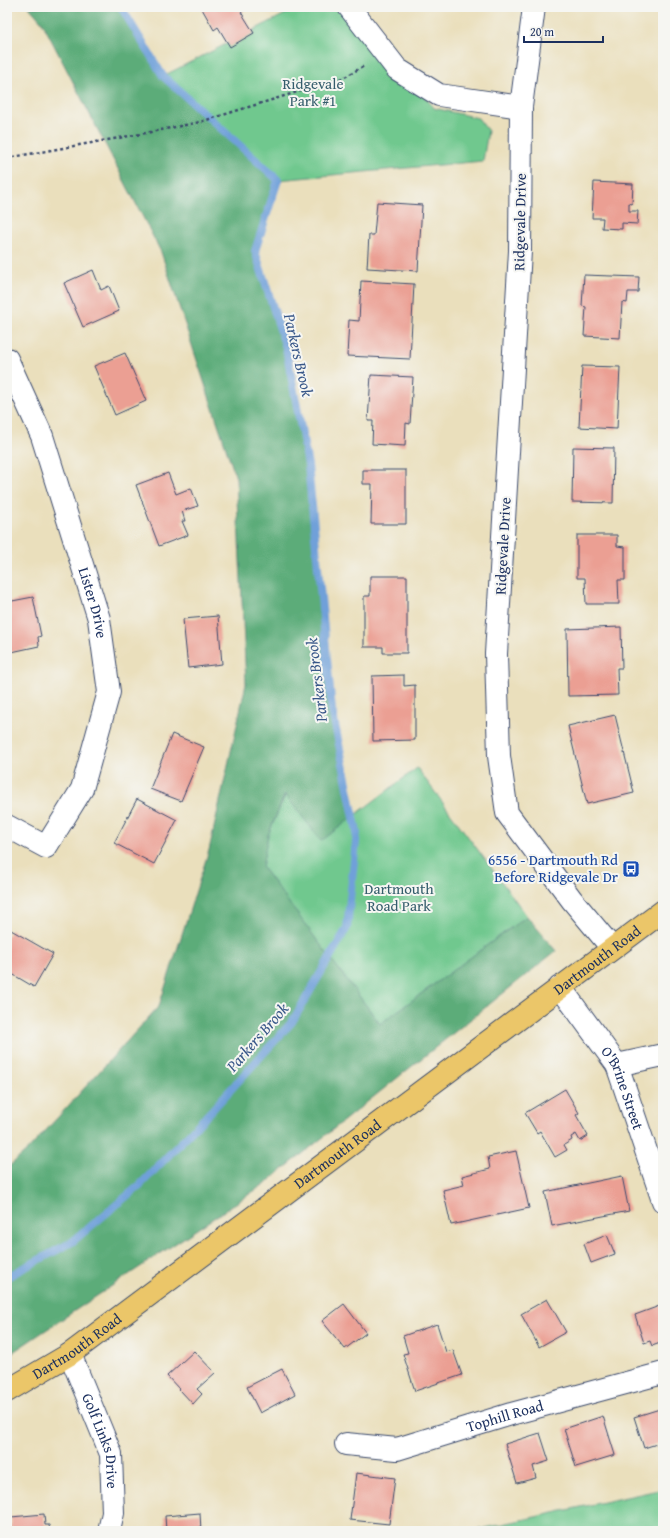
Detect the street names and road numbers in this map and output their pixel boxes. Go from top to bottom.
street label: Ridgevale Drive [508,173,531,271]
street label: Ridgevale Drive [489,497,516,595]
street label: Lister Drive [73,564,113,639]
street label: Dartmouth Road [549,920,645,999]
street label: O'Brine Street [597,1042,649,1133]
street label: Dartmouth Road [289,1114,385,1193]
street label: Dartmouth Road [28,1308,126,1384]
street label: Golf Links Drive [77,1390,123,1489]
street label: Tophill Road [464,1395,546,1437]

